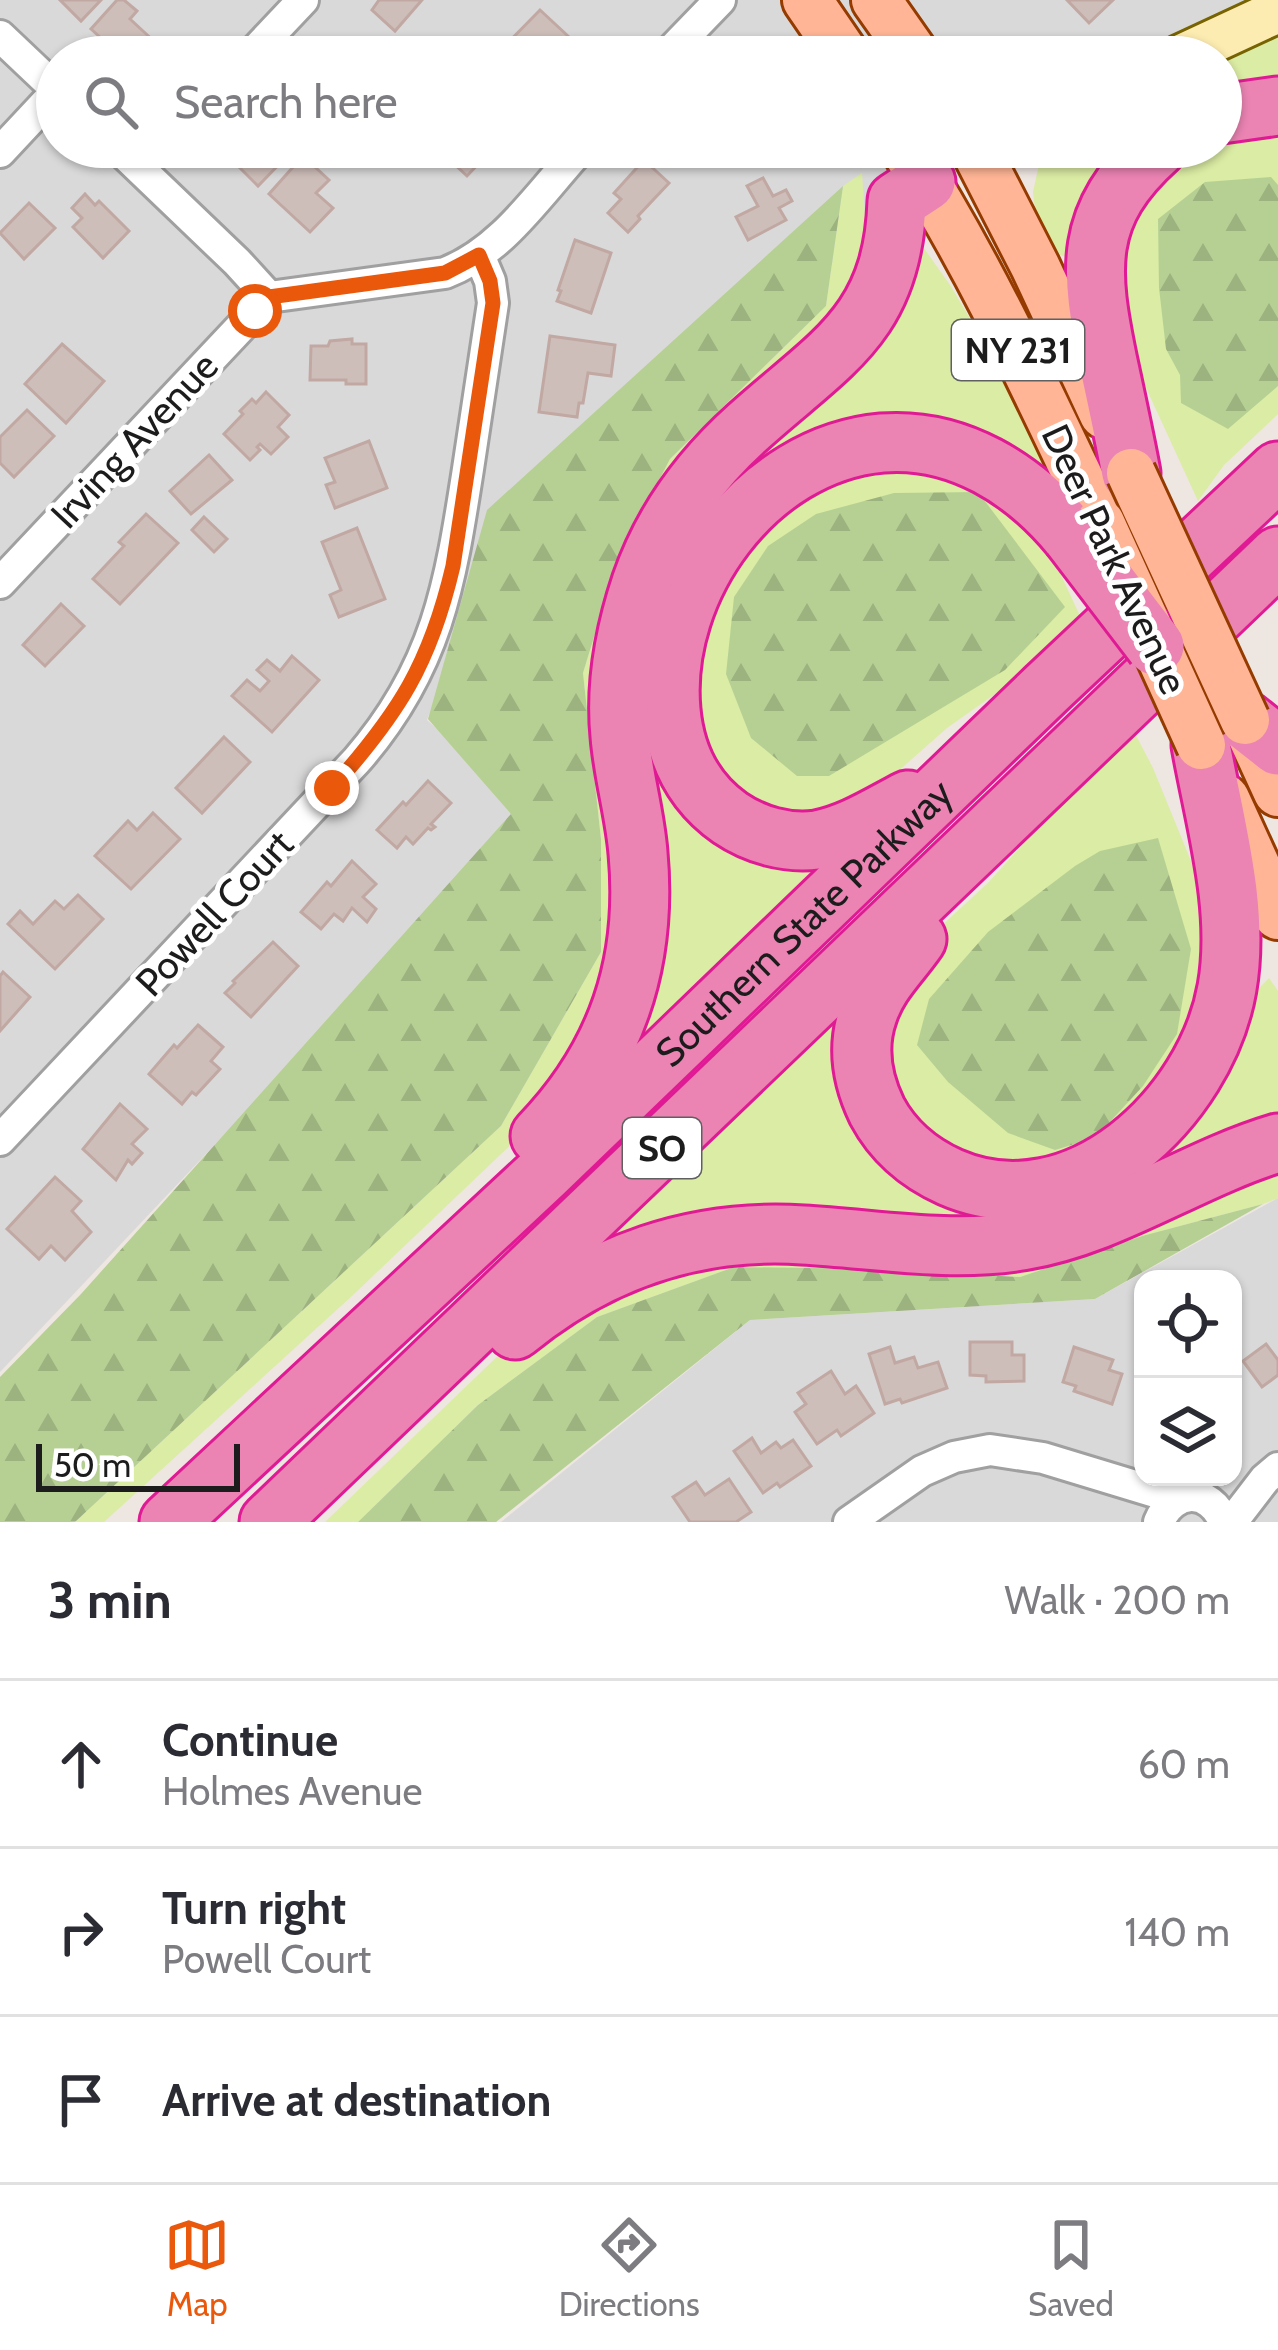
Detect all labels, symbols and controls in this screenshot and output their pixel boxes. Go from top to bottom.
search box [36,36,1242,168]
icon: search [78,69,144,135]
text: Search here [174,75,398,129]
route start [228,284,282,338]
road number: NY 231 [952,320,1084,380]
street label: Irving Avenue [40,342,228,538]
street label: Deer Park Avenue [1032,417,1198,701]
route end [305,761,359,815]
street label: Southern State Parkway [645,769,962,1076]
street label: Powell Court [125,820,303,1006]
road number: SO [623,1118,701,1178]
map controls [1134,1270,1242,1486]
button: locate [1134,1270,1242,1378]
button: layers [1134,1378,1242,1486]
scale bar [36,1438,240,1491]
text: 50 m [54,1445,131,1485]
text: 3 min [48,1569,172,1631]
text: Walk · 200 m [1005,1576,1230,1624]
text: Continue [162,1713,338,1767]
icon: ahead [48,1731,114,1797]
text: 60 m [1138,1740,1230,1788]
text: Holmes Avenue [162,1767,422,1815]
text: Turn right [162,1881,346,1935]
icon: right [48,1899,114,1965]
text: 140 m [1125,1908,1230,1956]
text: Powell Court [162,1935,371,1983]
icon: arrive [48,2067,114,2133]
text: Arrive at destination [162,2073,551,2127]
tab: Map [164,2212,230,2324]
tab: Directions [559,2212,700,2324]
tab: Saved [1028,2212,1114,2324]

